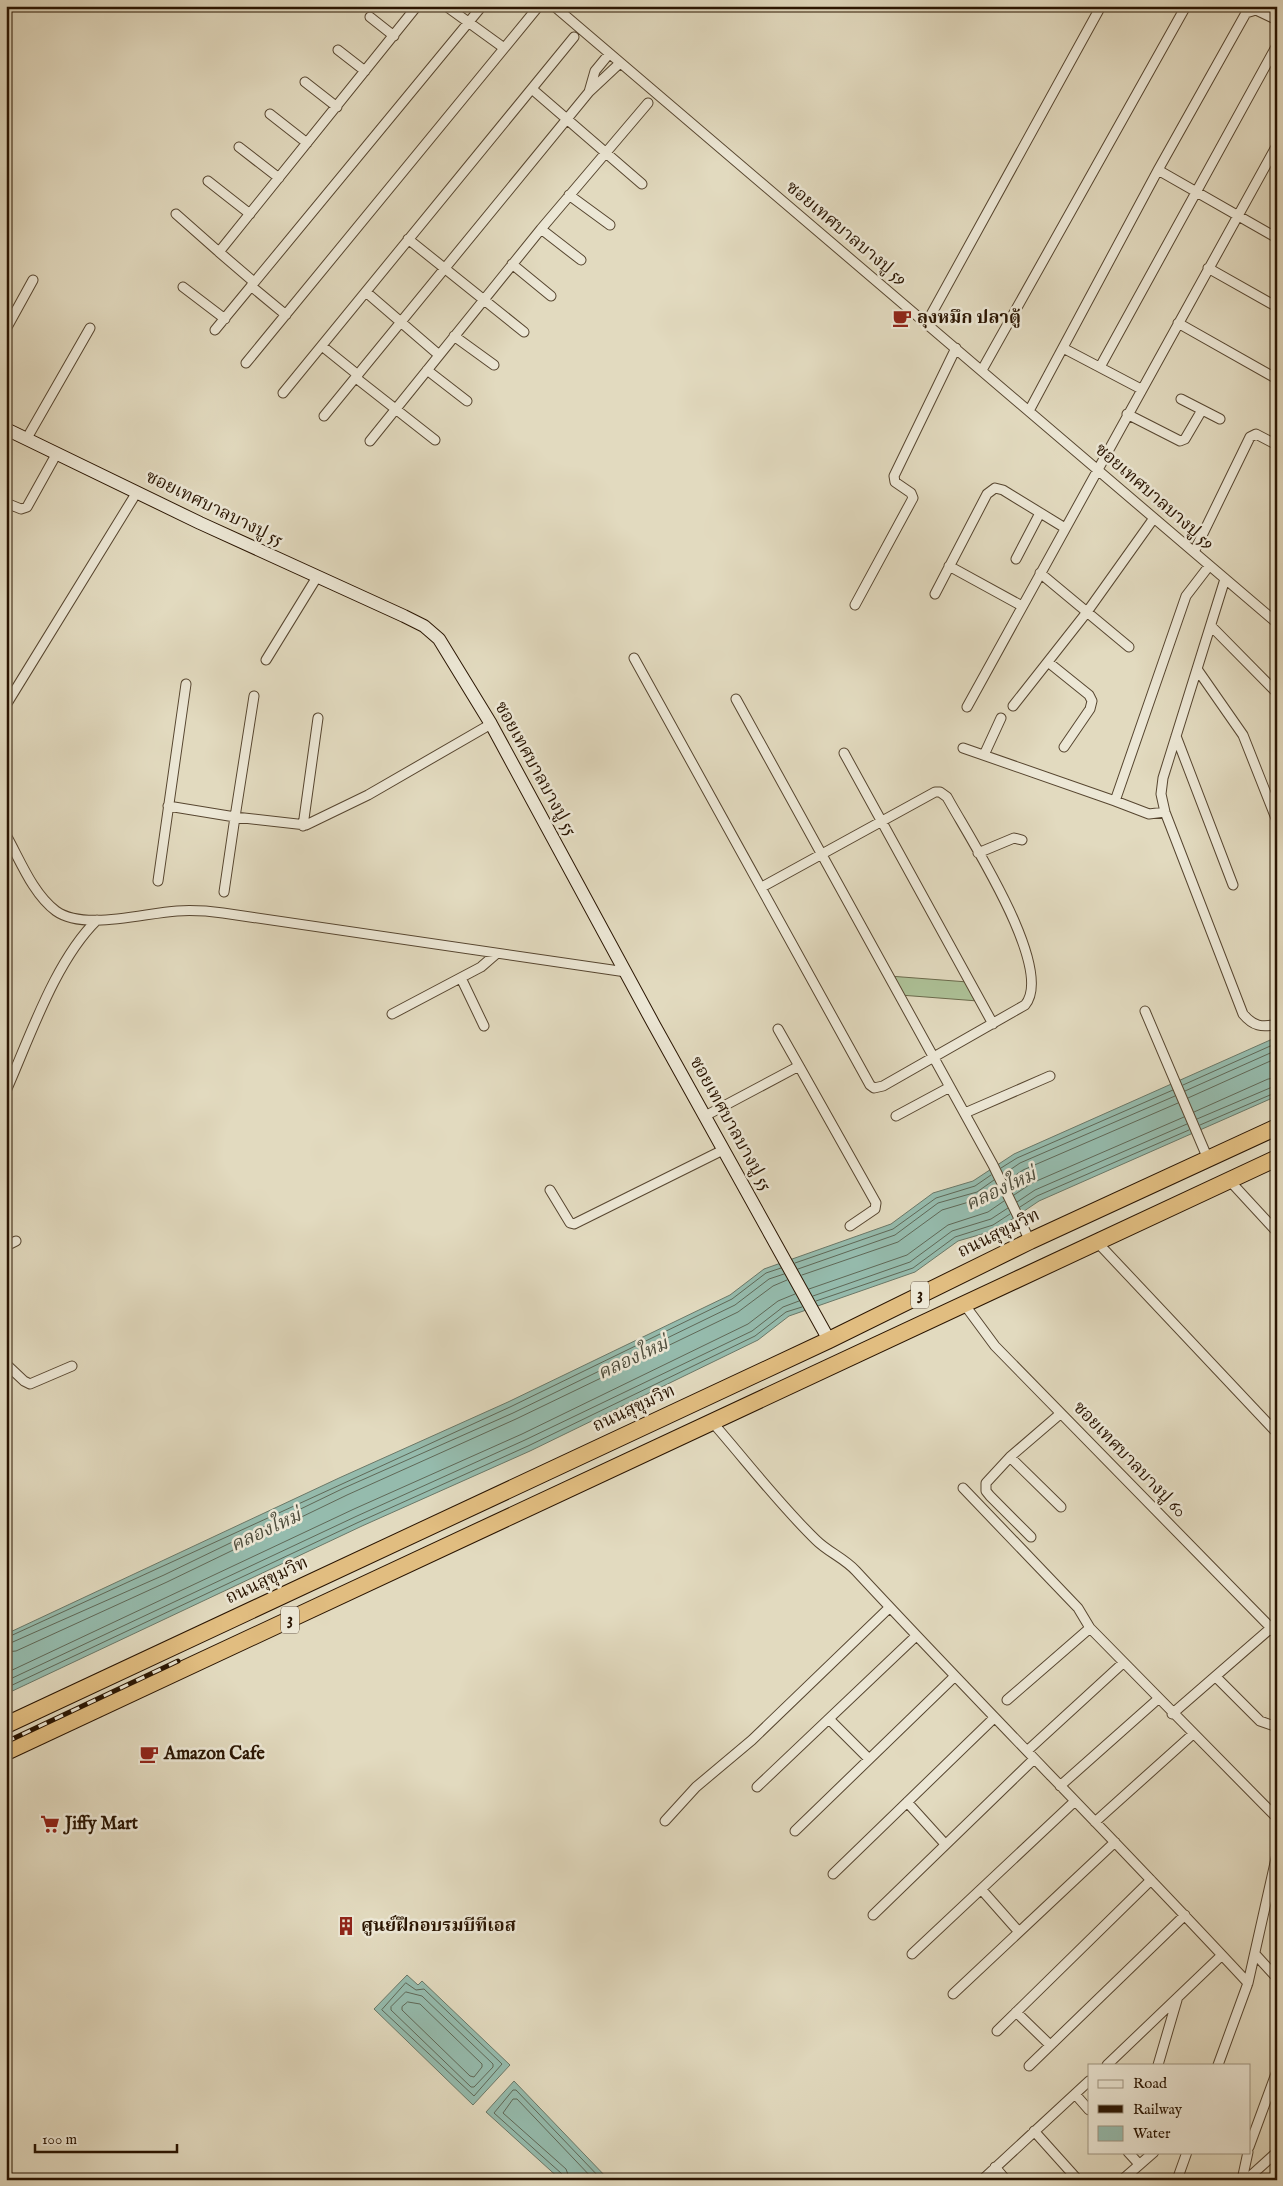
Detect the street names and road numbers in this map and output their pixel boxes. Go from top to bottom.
street label: ซอยเทศบาลบางปู 59 [781,177,911,291]
street label: ซอยเทศบาลบางปู 59 [1089,439,1219,555]
street label: ซอยเทศบาลบางปู 55 [141,466,287,552]
street label: ซอยเทศบาลบางปู 55 [489,698,582,841]
street label: ซอยเทศบาลบางปู 55 [684,1053,777,1196]
street label: ถนนสุขุมวิท [954,1204,1044,1264]
road number: 3 [911,1282,929,1308]
street label: ถนนสุขุมวิท [589,1380,679,1438]
street label: ซอยเทศบาลบางปู 60 [1067,1397,1191,1523]
street label: ถนนสุขุมวิท [222,1552,312,1610]
road number: 3 [281,1606,299,1634]

